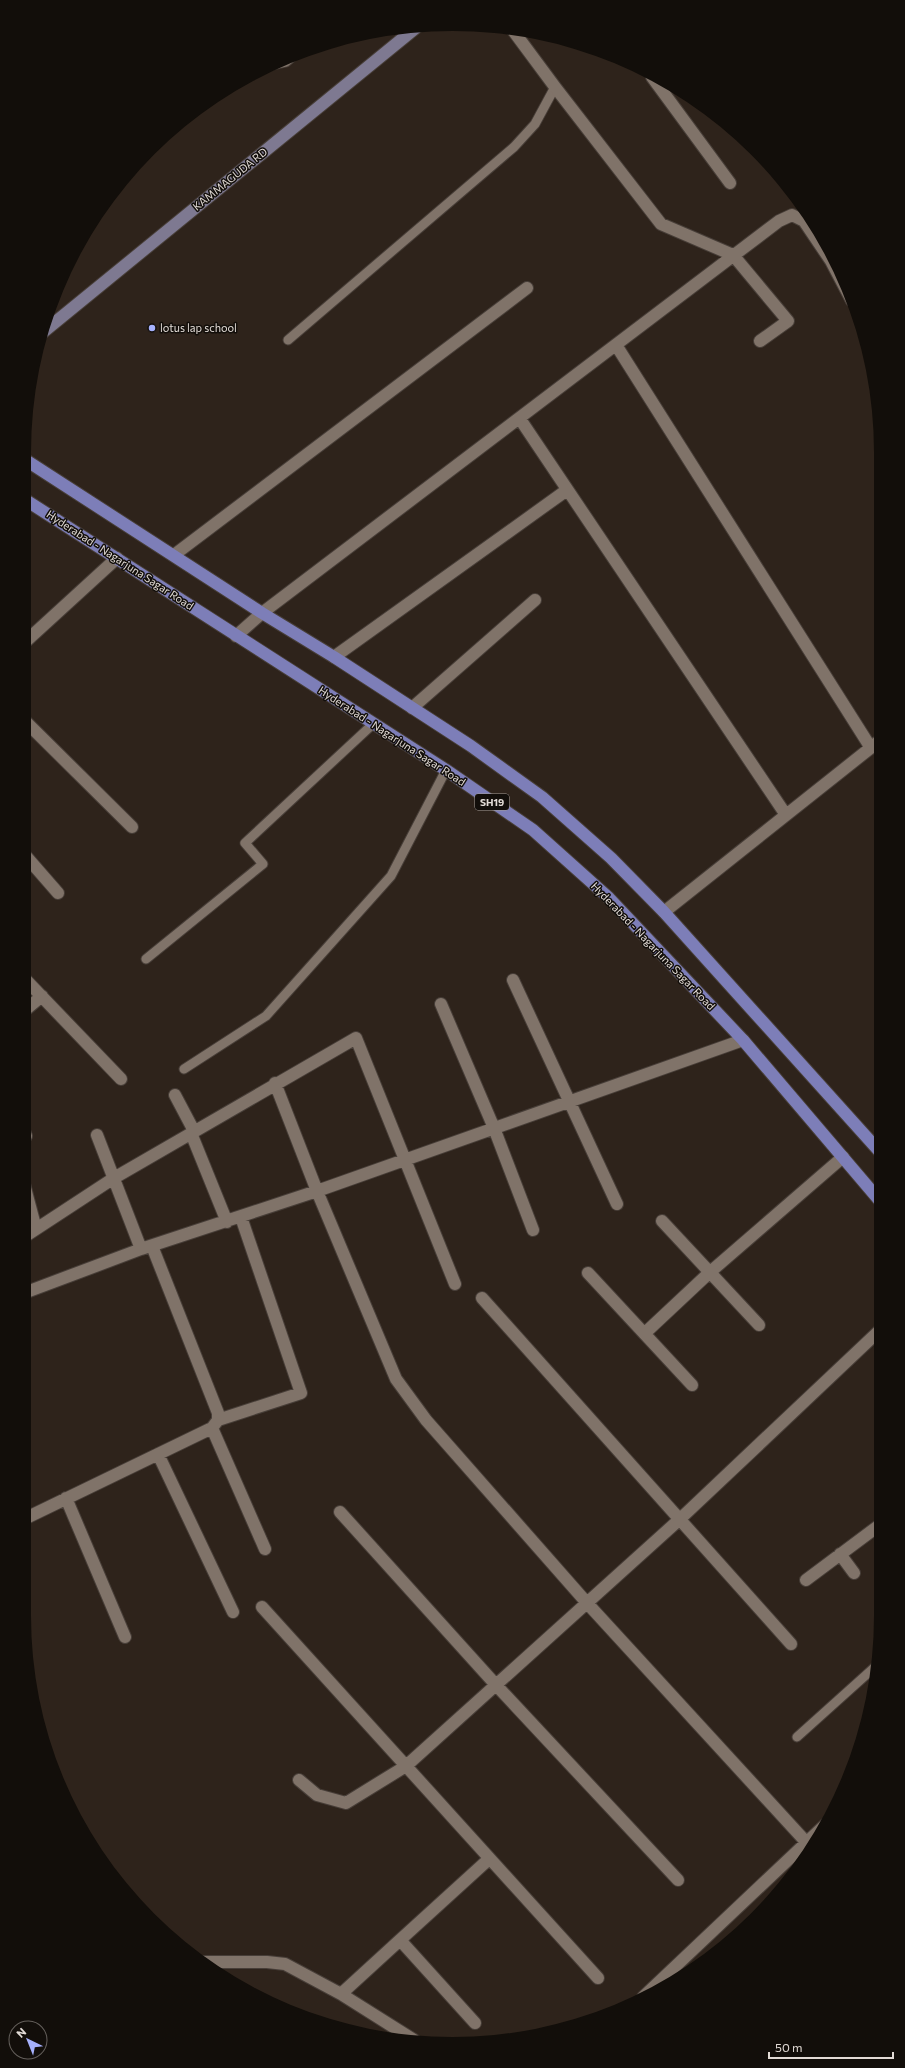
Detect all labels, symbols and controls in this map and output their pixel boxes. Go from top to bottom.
street label: KAMMAGUDA RD [190,145,270,213]
place label: lotus lap school [160,321,237,334]
marker: lotus lap school [147,323,157,333]
street label: Hyderabad - Nagarjuna Sagar Road [44,507,196,612]
street label: Hyderabad - Nagarjuna Sagar Road [316,683,468,788]
road number: SH19 [475,794,509,810]
street label: Hyderabad - Nagarjuna Sagar Road [589,879,718,1012]
north arrow [8,2020,48,2060]
text: N [13,2025,28,2040]
scale bar [769,2034,893,2060]
text: 50 m [775,2040,803,2054]

